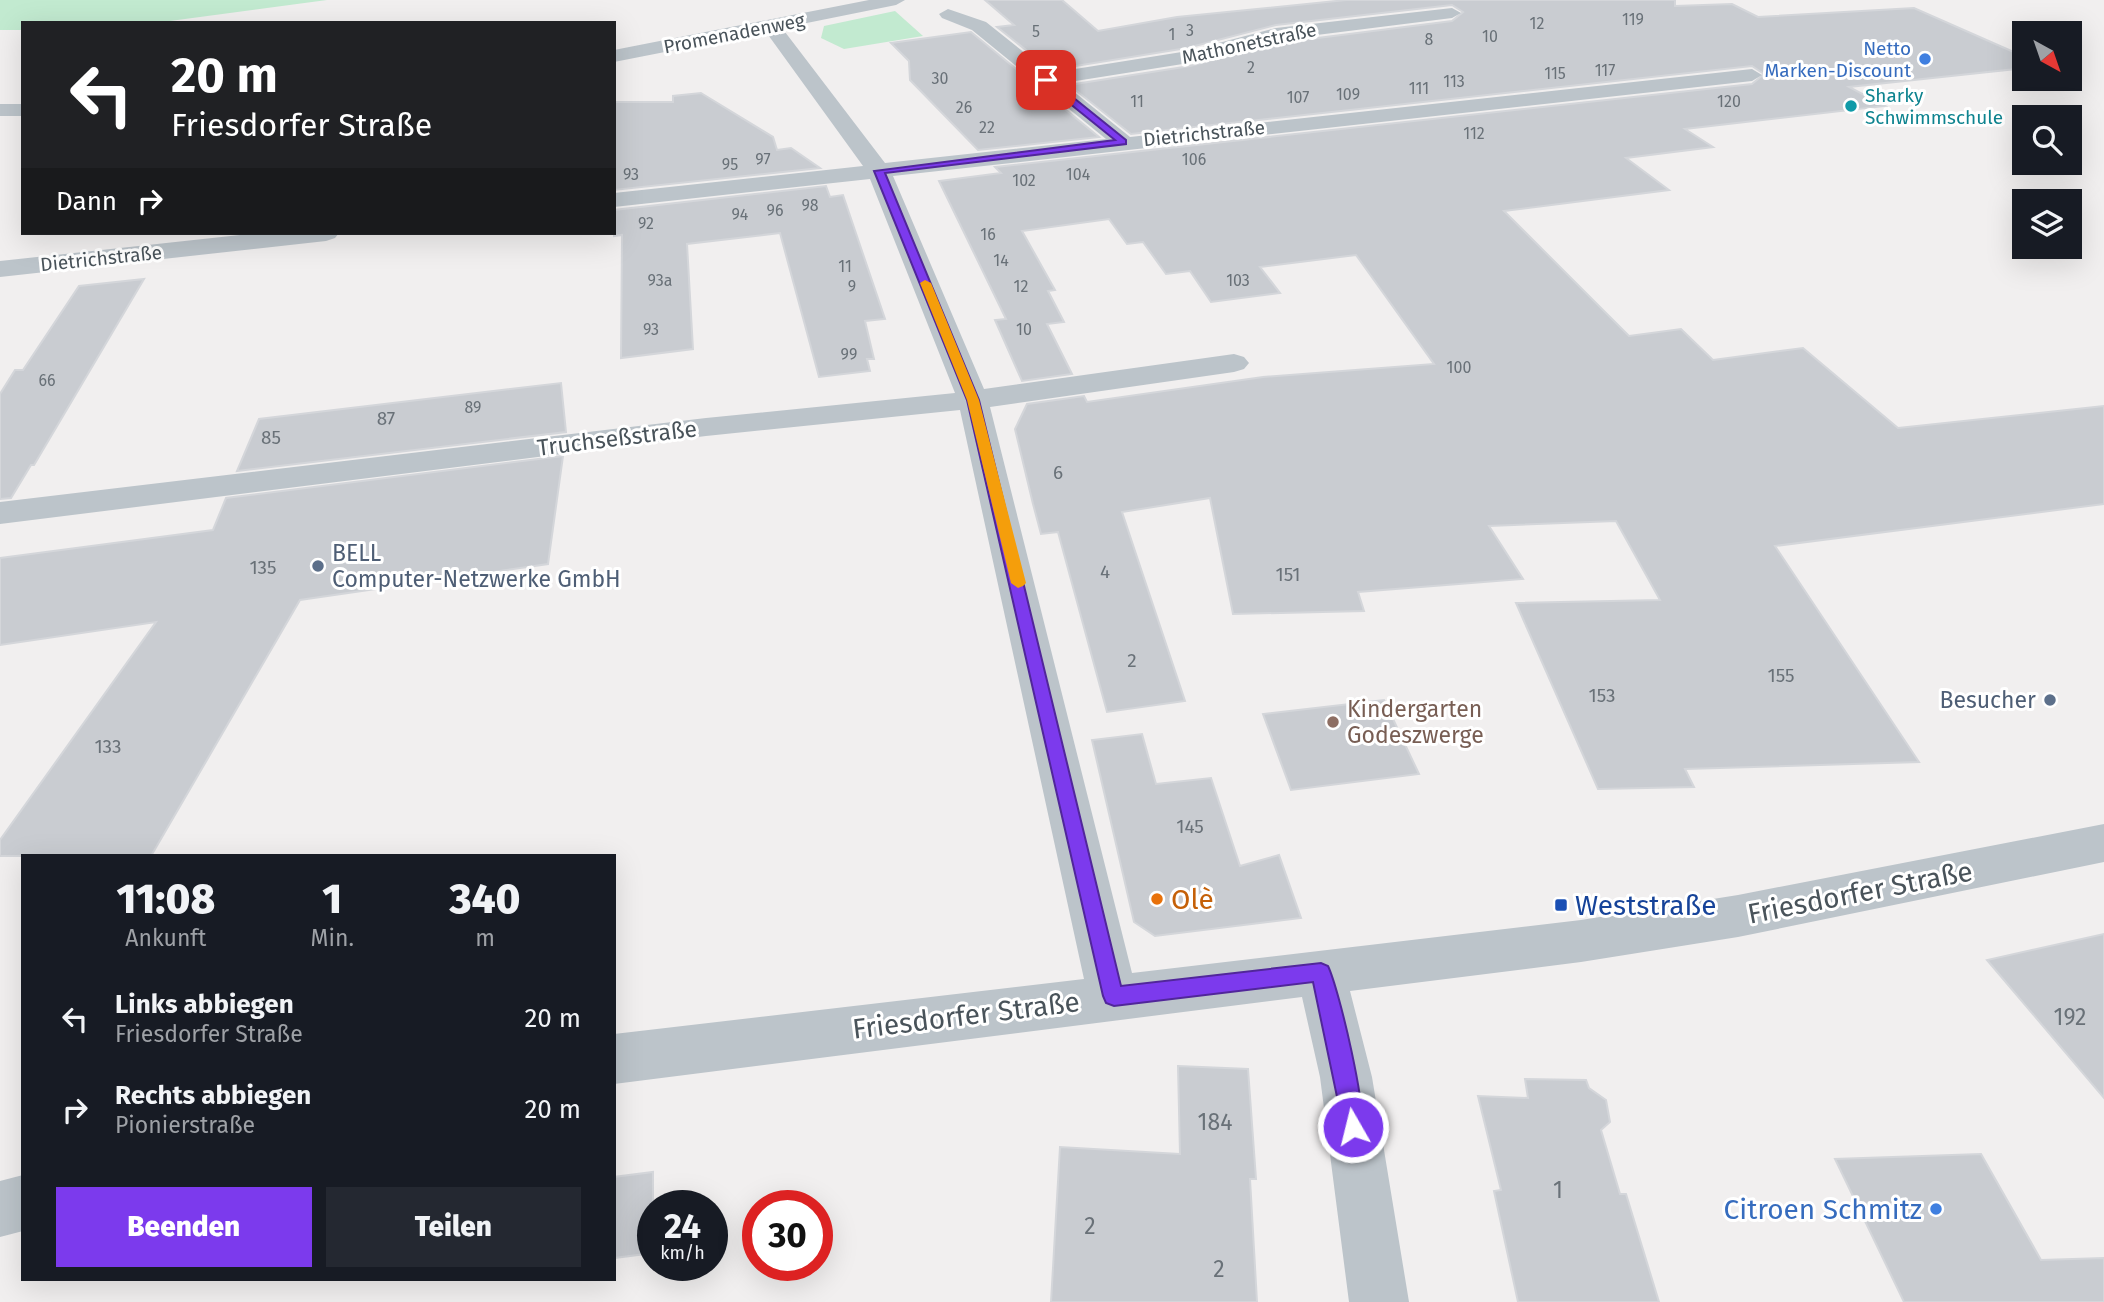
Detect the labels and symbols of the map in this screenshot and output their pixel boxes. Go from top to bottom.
street label: Promenadenweg [662,9,807,58]
house number: 119 [1622,10,1644,29]
house number: 12 [1530,14,1544,33]
street label: Mathonetstraße [1180,18,1318,69]
house number: 3 [1186,21,1194,40]
north arrow [2012,21,2082,91]
house number: 5 [1032,22,1040,41]
house number: 1 [1169,25,1175,44]
house number: 10 [1482,27,1498,46]
house number: 8 [1425,30,1434,49]
place label: Netto Marken-Discount [1765,37,1911,82]
pin [1016,50,1076,110]
marker: Netto Marken-Discount [1917,51,1933,67]
house number: 2 [1247,58,1255,77]
house number: 117 [1595,61,1615,80]
house number: 115 [1544,64,1566,83]
house number: 30 [932,69,949,88]
house number: 113 [1443,72,1465,91]
house number: 111 [1409,79,1429,98]
place label: Sharky Schwimmschule [1865,84,2003,129]
house number: 109 [1336,85,1360,104]
house number: 107 [1287,88,1309,107]
house number: 11 [1130,92,1144,111]
house number: 120 [1717,92,1741,111]
house number: 26 [956,98,972,117]
marker: Sharky Schwimmschule [1843,98,1859,114]
street label: Dietrichstraße [1142,116,1266,151]
house number: 22 [979,118,995,137]
house number: 112 [1463,124,1485,143]
house number: 97 [755,150,771,169]
house number: 106 [1182,150,1206,169]
house number: 95 [722,155,738,174]
house number: 93 [623,165,639,184]
house number: 104 [1066,165,1091,184]
house number: 102 [1012,171,1036,190]
house number: 98 [801,196,819,215]
house number: 96 [767,201,783,220]
house number: 94 [732,205,749,224]
house number: 92 [638,214,654,233]
house number: 16 [980,225,996,244]
street label: Dietrichstraße [39,241,163,276]
house number: 14 [993,251,1009,270]
house number: 11 [838,257,852,276]
house number: 93a [648,271,672,290]
house number: 103 [1226,271,1250,290]
house number: 9 [848,277,856,296]
house number: 12 [1014,277,1028,296]
house number: 93 [643,320,659,339]
house number: 10 [1016,320,1032,339]
house number: 99 [841,345,857,364]
house number: 100 [1447,358,1471,377]
house number: 66 [38,371,56,390]
house number: 89 [465,398,481,417]
house number: 87 [377,407,395,430]
street label: Truchseßstraße [536,414,698,462]
house number: 85 [261,426,281,449]
house number: 6 [1053,461,1063,484]
place label: BELL Computer-Netzwerke GmbH [332,539,621,593]
house number: 135 [249,556,277,579]
marker: BELL Computer-Netzwerke GmbH [310,558,326,574]
house number: 4 [1100,560,1110,583]
house number: 151 [1275,563,1301,586]
house number: 2 [1127,649,1137,672]
house number: 155 [1767,664,1795,687]
house number: 153 [1588,684,1616,707]
place label: Besucher [1939,686,2036,714]
marker: Besucher [2042,692,2058,708]
place label: Kindergarten Godeszwerge [1347,695,1484,749]
marker: Kindergarten Godeszwerge [1325,714,1341,730]
house number: 133 [94,735,122,758]
house number: 145 [1176,815,1204,838]
street label: Friesdorfer Straße [1745,854,1975,930]
place label: Olè [1171,883,1214,916]
place label: Weststraße [1575,889,1716,922]
marker: Olè [1149,891,1165,907]
marker: Weststraße [1553,897,1569,913]
street label: Friesdorfer Straße [851,985,1082,1046]
house number: 192 [2054,1003,2086,1031]
position arrow [1316,1090,1390,1164]
house number: 184 [1198,1108,1232,1136]
house number: 1 [1553,1176,1563,1204]
speed limit sign: 30 [742,1190,833,1281]
place label: Citroen Schmitz [1724,1193,1922,1226]
marker: Citroen Schmitz [1928,1201,1944,1217]
house number: 2 [1084,1212,1096,1240]
house number: 2 [1213,1255,1225,1283]

